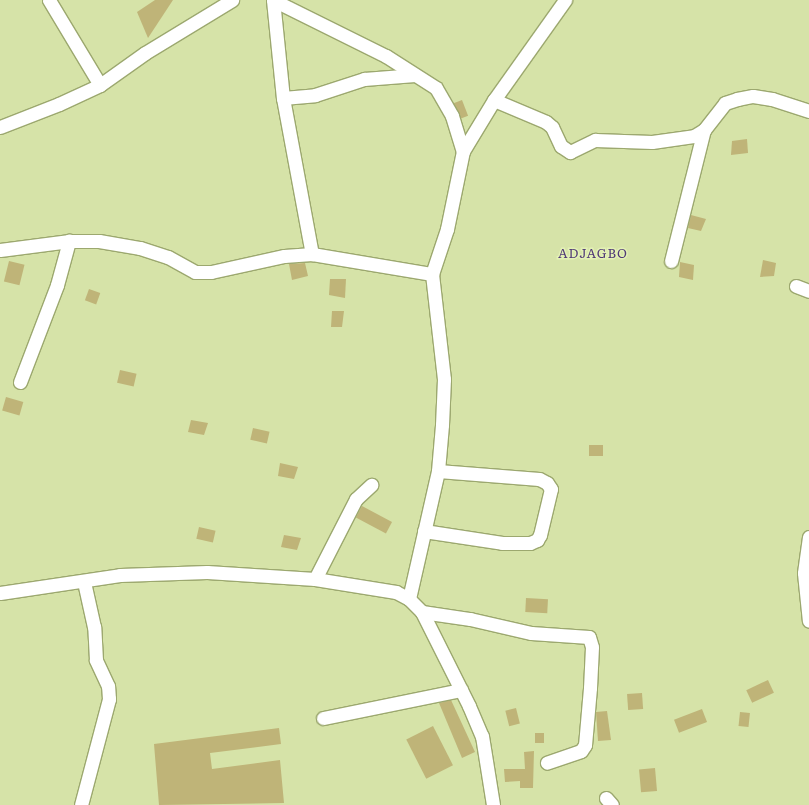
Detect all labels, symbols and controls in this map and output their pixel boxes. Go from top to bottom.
district label: ADJAGBO [558,245,628,261]

